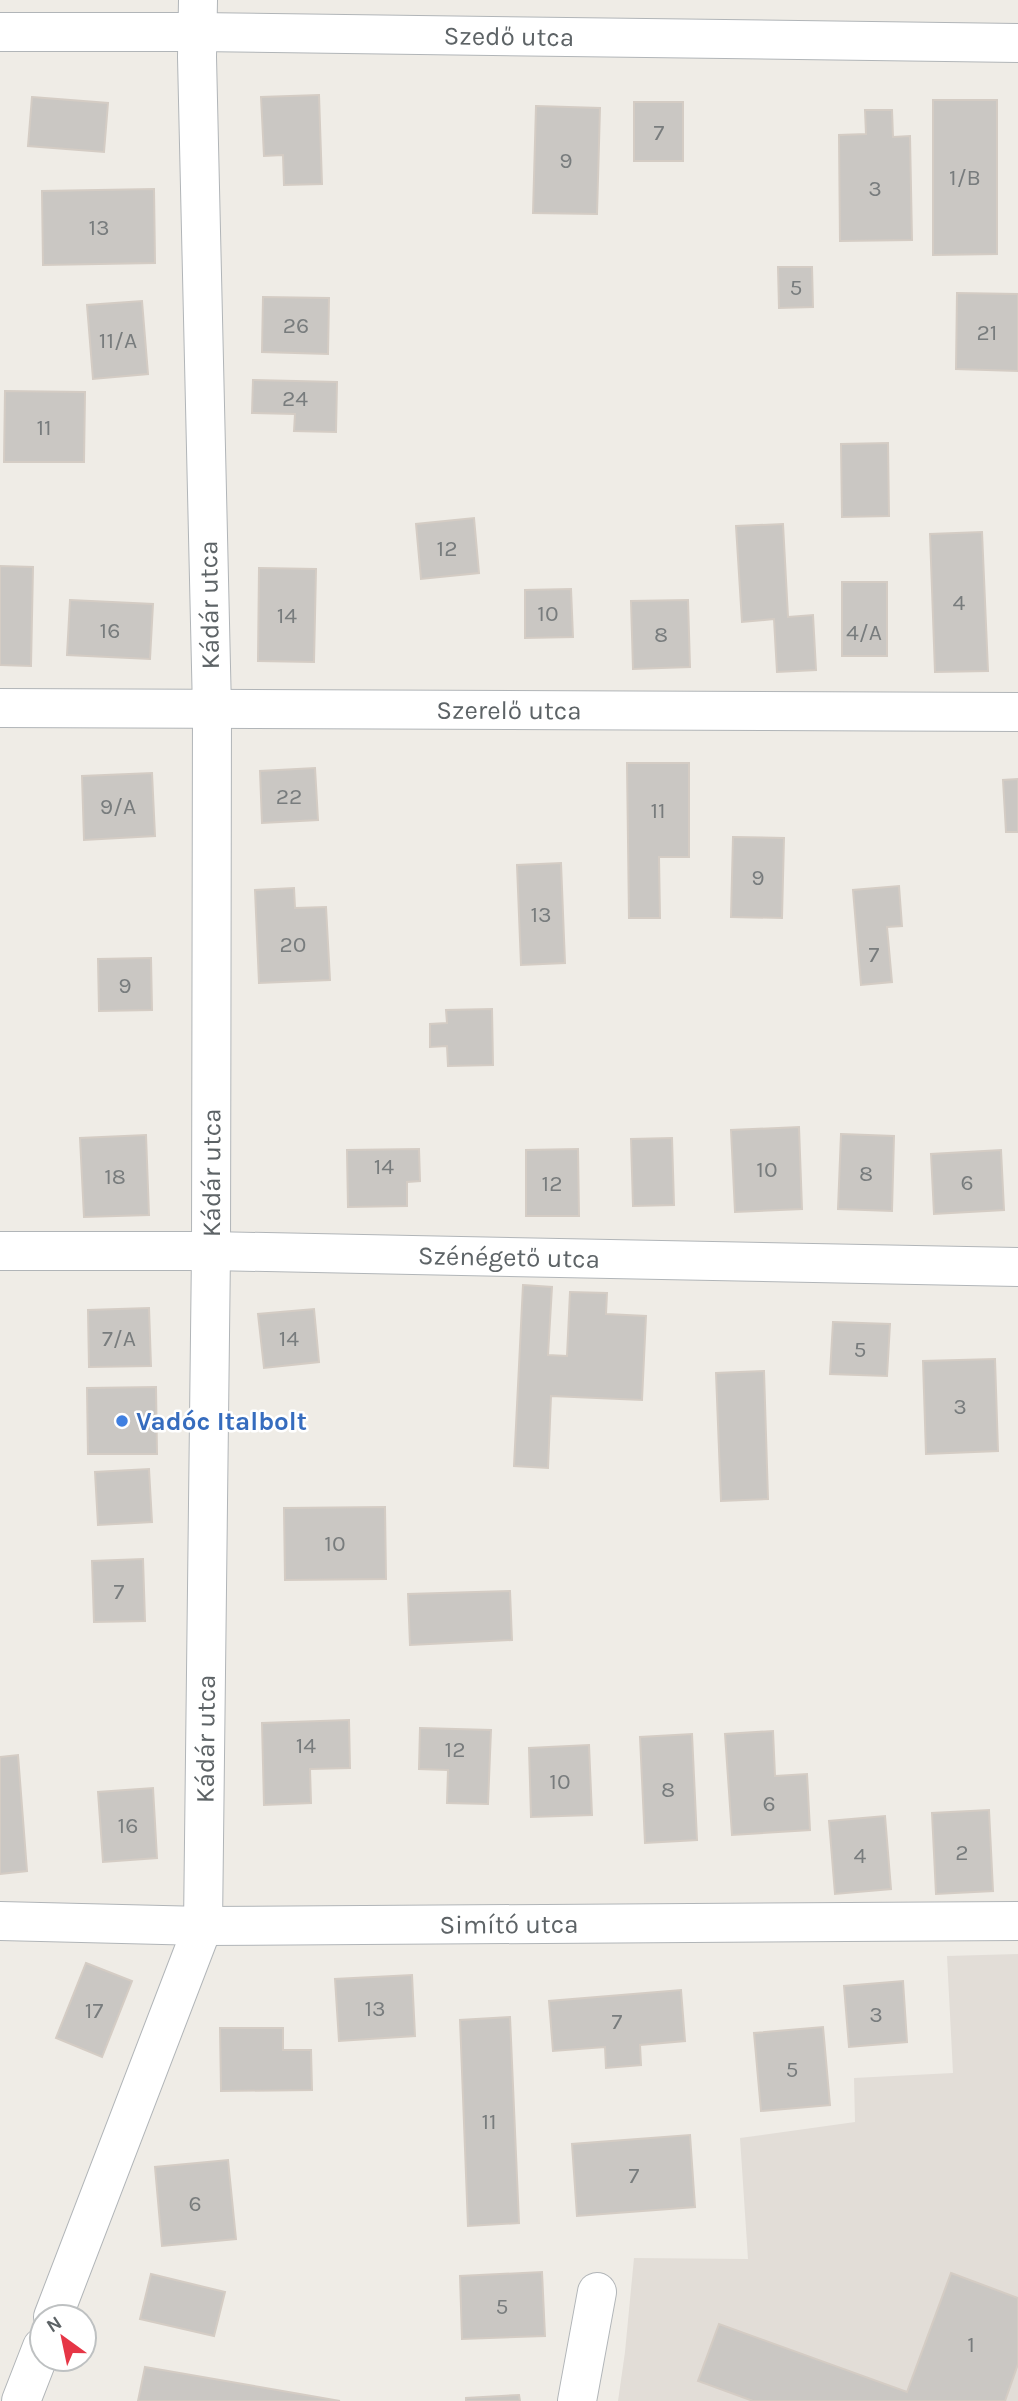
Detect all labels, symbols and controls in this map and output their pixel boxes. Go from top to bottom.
street label: Szedő utca [444,20,574,53]
house number: 7 [654,119,665,146]
house number: 9 [559,147,573,174]
house number: 1/B [949,164,981,191]
house number: 3 [868,175,882,202]
house number: 13 [88,214,110,241]
house number: 5 [790,274,802,301]
house number: 26 [283,312,309,339]
house number: 21 [977,319,997,346]
house number: 11/A [99,327,137,354]
house number: 24 [282,385,308,412]
house number: 11 [36,414,52,441]
house number: 12 [437,535,457,562]
street label: Kádár utca [193,540,226,670]
house number: 4 [953,589,966,616]
house number: 10 [537,600,559,627]
house number: 14 [277,602,297,629]
house number: 16 [100,617,120,644]
house number: 4/A [846,619,882,646]
house number: 8 [654,621,668,648]
street label: Szerelő utca [436,695,582,726]
house number: 22 [276,783,302,810]
house number: 9/A [100,793,136,820]
house number: 11 [650,797,666,824]
house number: 9 [751,864,765,891]
house number: 13 [530,901,552,928]
house number: 20 [280,931,306,958]
house number: 7 [869,941,880,968]
house number: 9 [118,972,132,999]
street label: Kádár utca [196,1108,227,1237]
house number: 14 [374,1153,394,1180]
house number: 10 [756,1156,778,1183]
house number: 8 [859,1160,873,1187]
house number: 18 [104,1163,126,1190]
house number: 6 [960,1169,974,1196]
house number: 12 [542,1170,562,1197]
street label: Szénégető utca [418,1240,600,1275]
house number: 7/A [102,1325,136,1352]
house number: 14 [279,1325,299,1352]
house number: 5 [854,1336,866,1363]
house number: 3 [953,1393,967,1420]
place label: Vadóc Italbolt [136,1406,307,1437]
marker: Vadóc Italbolt [114,1413,130,1429]
house number: 10 [324,1530,346,1557]
house number: 7 [114,1578,125,1605]
street label: Kádár utca [189,1674,222,1803]
house number: 14 [296,1732,316,1759]
house number: 12 [445,1736,465,1763]
house number: 10 [549,1768,571,1795]
house number: 8 [661,1776,675,1803]
house number: 6 [762,1790,776,1817]
house number: 16 [118,1812,138,1839]
house number: 2 [955,1839,969,1866]
house number: 4 [854,1842,867,1869]
street label: Simító utca [439,1909,579,1941]
house number: 13 [364,1995,386,2022]
house number: 17 [85,1997,103,2024]
house number: 3 [869,2001,883,2028]
house number: 7 [612,2008,623,2035]
house number: 5 [786,2056,798,2083]
house number: 11 [481,2108,497,2135]
house number: 7 [629,2162,640,2189]
house number: 6 [188,2190,202,2217]
house number: 5 [496,2293,508,2320]
north arrow [28,2303,98,2373]
text: N [43,2312,66,2338]
house number: 1 [967,2331,975,2358]

